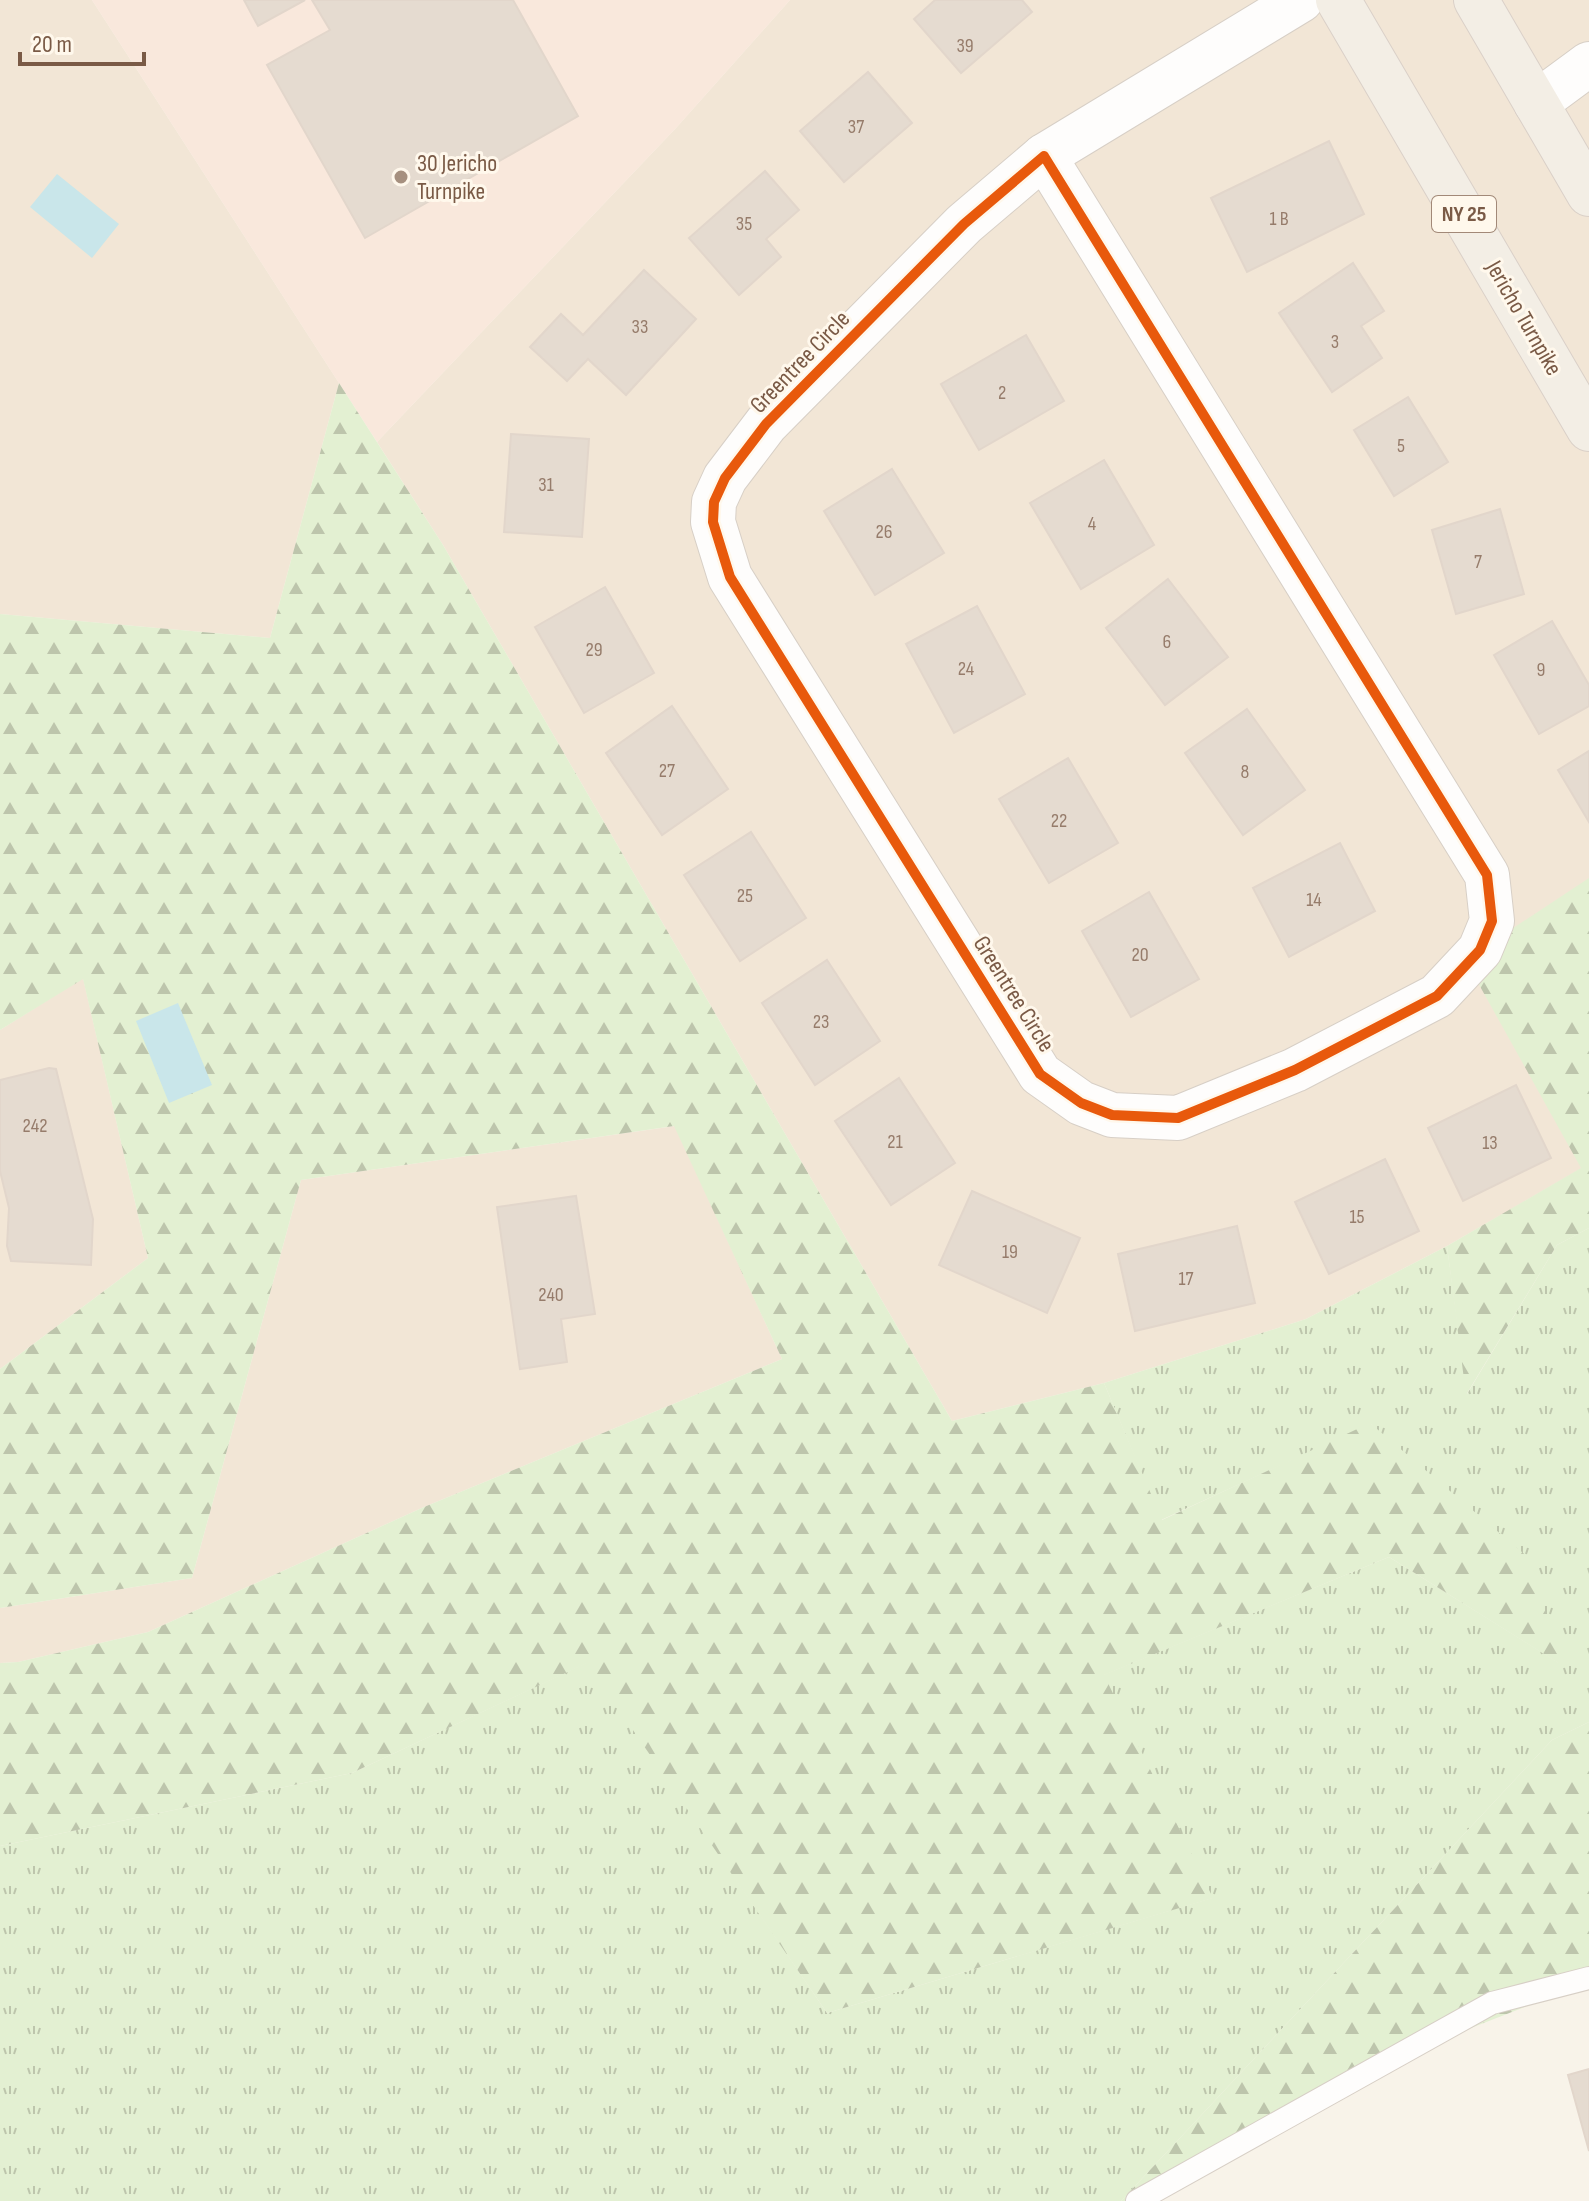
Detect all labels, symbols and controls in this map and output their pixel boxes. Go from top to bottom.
scale bar [20,16,144,66]
text: 20 m [32,30,72,59]
house number: 39 [956,34,974,58]
house number: 37 [848,115,864,139]
place label: 30 Jericho Turnpike [417,149,497,206]
marker: 30 Jericho Turnpike [392,168,410,186]
road number: NY 25 [1432,196,1496,232]
house number: 1 B [1269,207,1289,231]
house number: 35 [736,212,752,236]
street label: Jericho Turnpike [1479,255,1568,381]
street label: Greentree Circle [744,305,856,419]
house number: 33 [632,315,648,339]
house number: 3 [1331,330,1339,354]
house number: 2 [998,381,1006,405]
house number: 5 [1397,434,1405,458]
house number: 31 [538,473,554,497]
house number: 4 [1088,512,1096,536]
house number: 26 [876,520,893,544]
house number: 7 [1474,550,1482,574]
house number: 6 [1163,630,1171,654]
house number: 29 [585,638,603,662]
house number: 24 [958,657,974,681]
house number: 9 [1537,658,1545,682]
house number: 27 [659,759,675,783]
house number: 8 [1241,760,1249,784]
house number: 22 [1051,809,1067,833]
house number: 25 [737,884,753,908]
house number: 14 [1306,888,1322,912]
street label: Greentree Circle [967,931,1061,1057]
house number: 20 [1131,943,1149,967]
house number: 23 [813,1010,829,1034]
house number: 242 [23,1114,47,1138]
house number: 21 [887,1130,903,1154]
house number: 13 [1482,1131,1498,1155]
house number: 15 [1349,1205,1365,1229]
house number: 19 [1002,1240,1018,1264]
house number: 17 [1179,1267,1193,1291]
house number: 240 [538,1283,564,1307]

